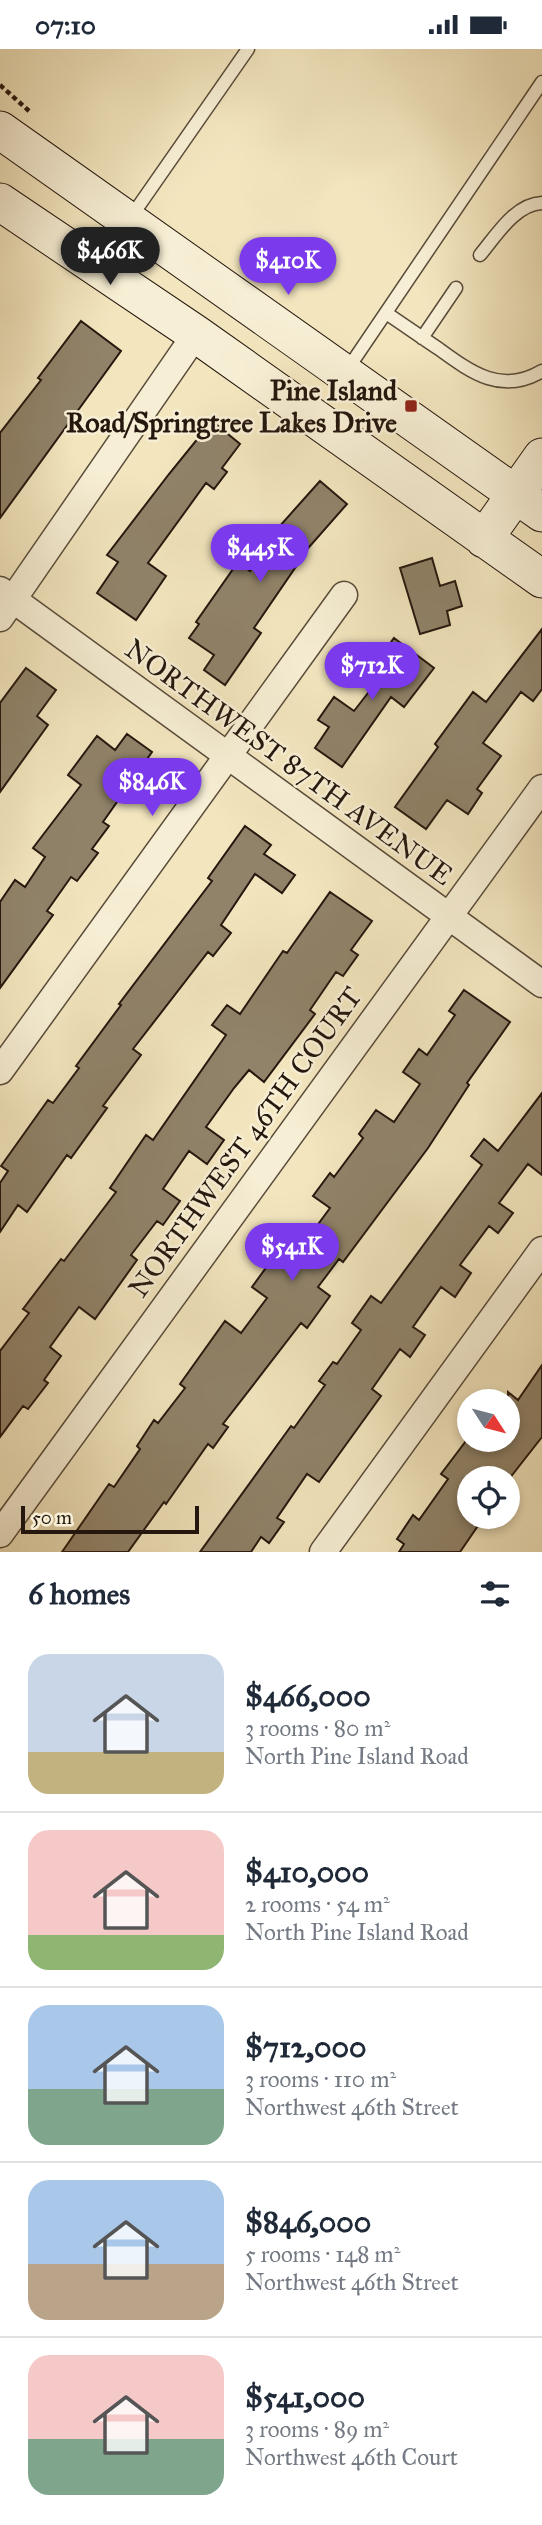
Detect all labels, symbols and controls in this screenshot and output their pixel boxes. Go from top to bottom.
text: 07:10 [35,9,96,41]
pin: $466K [61,227,159,287]
text: $466K [77,236,143,264]
pin: $410K [239,237,337,297]
text: $410K [255,246,321,274]
place label: Pine Island Road/Springtree Lakes Drive [66,373,398,440]
marker: Pine Island Road/Springtree Lakes Drive [403,398,419,414]
pin: $445K [211,525,309,584]
text: $445K [227,533,293,561]
street label: NORTHWEST 87TH AVENUE [118,631,460,893]
pin: $712K [323,643,421,702]
text: $712K [341,651,403,679]
pin: $846K [103,759,201,818]
text: $846K [119,767,185,795]
street label: NORTHWEST 46TH COURT [121,980,369,1304]
pin: $541K [243,1223,341,1283]
text: $541K [261,1232,323,1260]
north arrow [457,1389,520,1453]
map controls [457,1389,520,1529]
button: locate [457,1466,520,1529]
scale bar [21,1503,200,1535]
text: 50 m [32,1506,72,1529]
icon: filters [476,1575,514,1613]
text: 6 homes [28,1576,130,1612]
text: $466,000 [245,1678,371,1714]
icon: home [84,1682,168,1766]
text: 3 rooms · 80 m² [245,1714,390,1742]
text: North Pine Island Road [245,1742,469,1770]
text: $410,000 [245,1854,369,1890]
icon: home [84,1858,168,1942]
text: 2 rooms · 54 m² [245,1890,390,1918]
text: North Pine Island Road [245,1918,469,1946]
text: $712,000 [245,2029,366,2065]
icon: home [84,2033,168,2117]
text: 3 rooms · 110 m² [245,2065,396,2093]
text: Northwest 46th Street [245,2093,459,2121]
text: $846,000 [245,2204,371,2240]
icon: home [84,2208,168,2292]
text: 5 rooms · 148 m² [245,2240,400,2268]
text: Northwest 46th Street [245,2268,459,2296]
text: $541,000 [245,2379,365,2415]
icon: home [84,2383,168,2467]
text: 3 rooms · 89 m² [245,2415,389,2443]
text: Northwest 46th Court [245,2443,458,2471]

